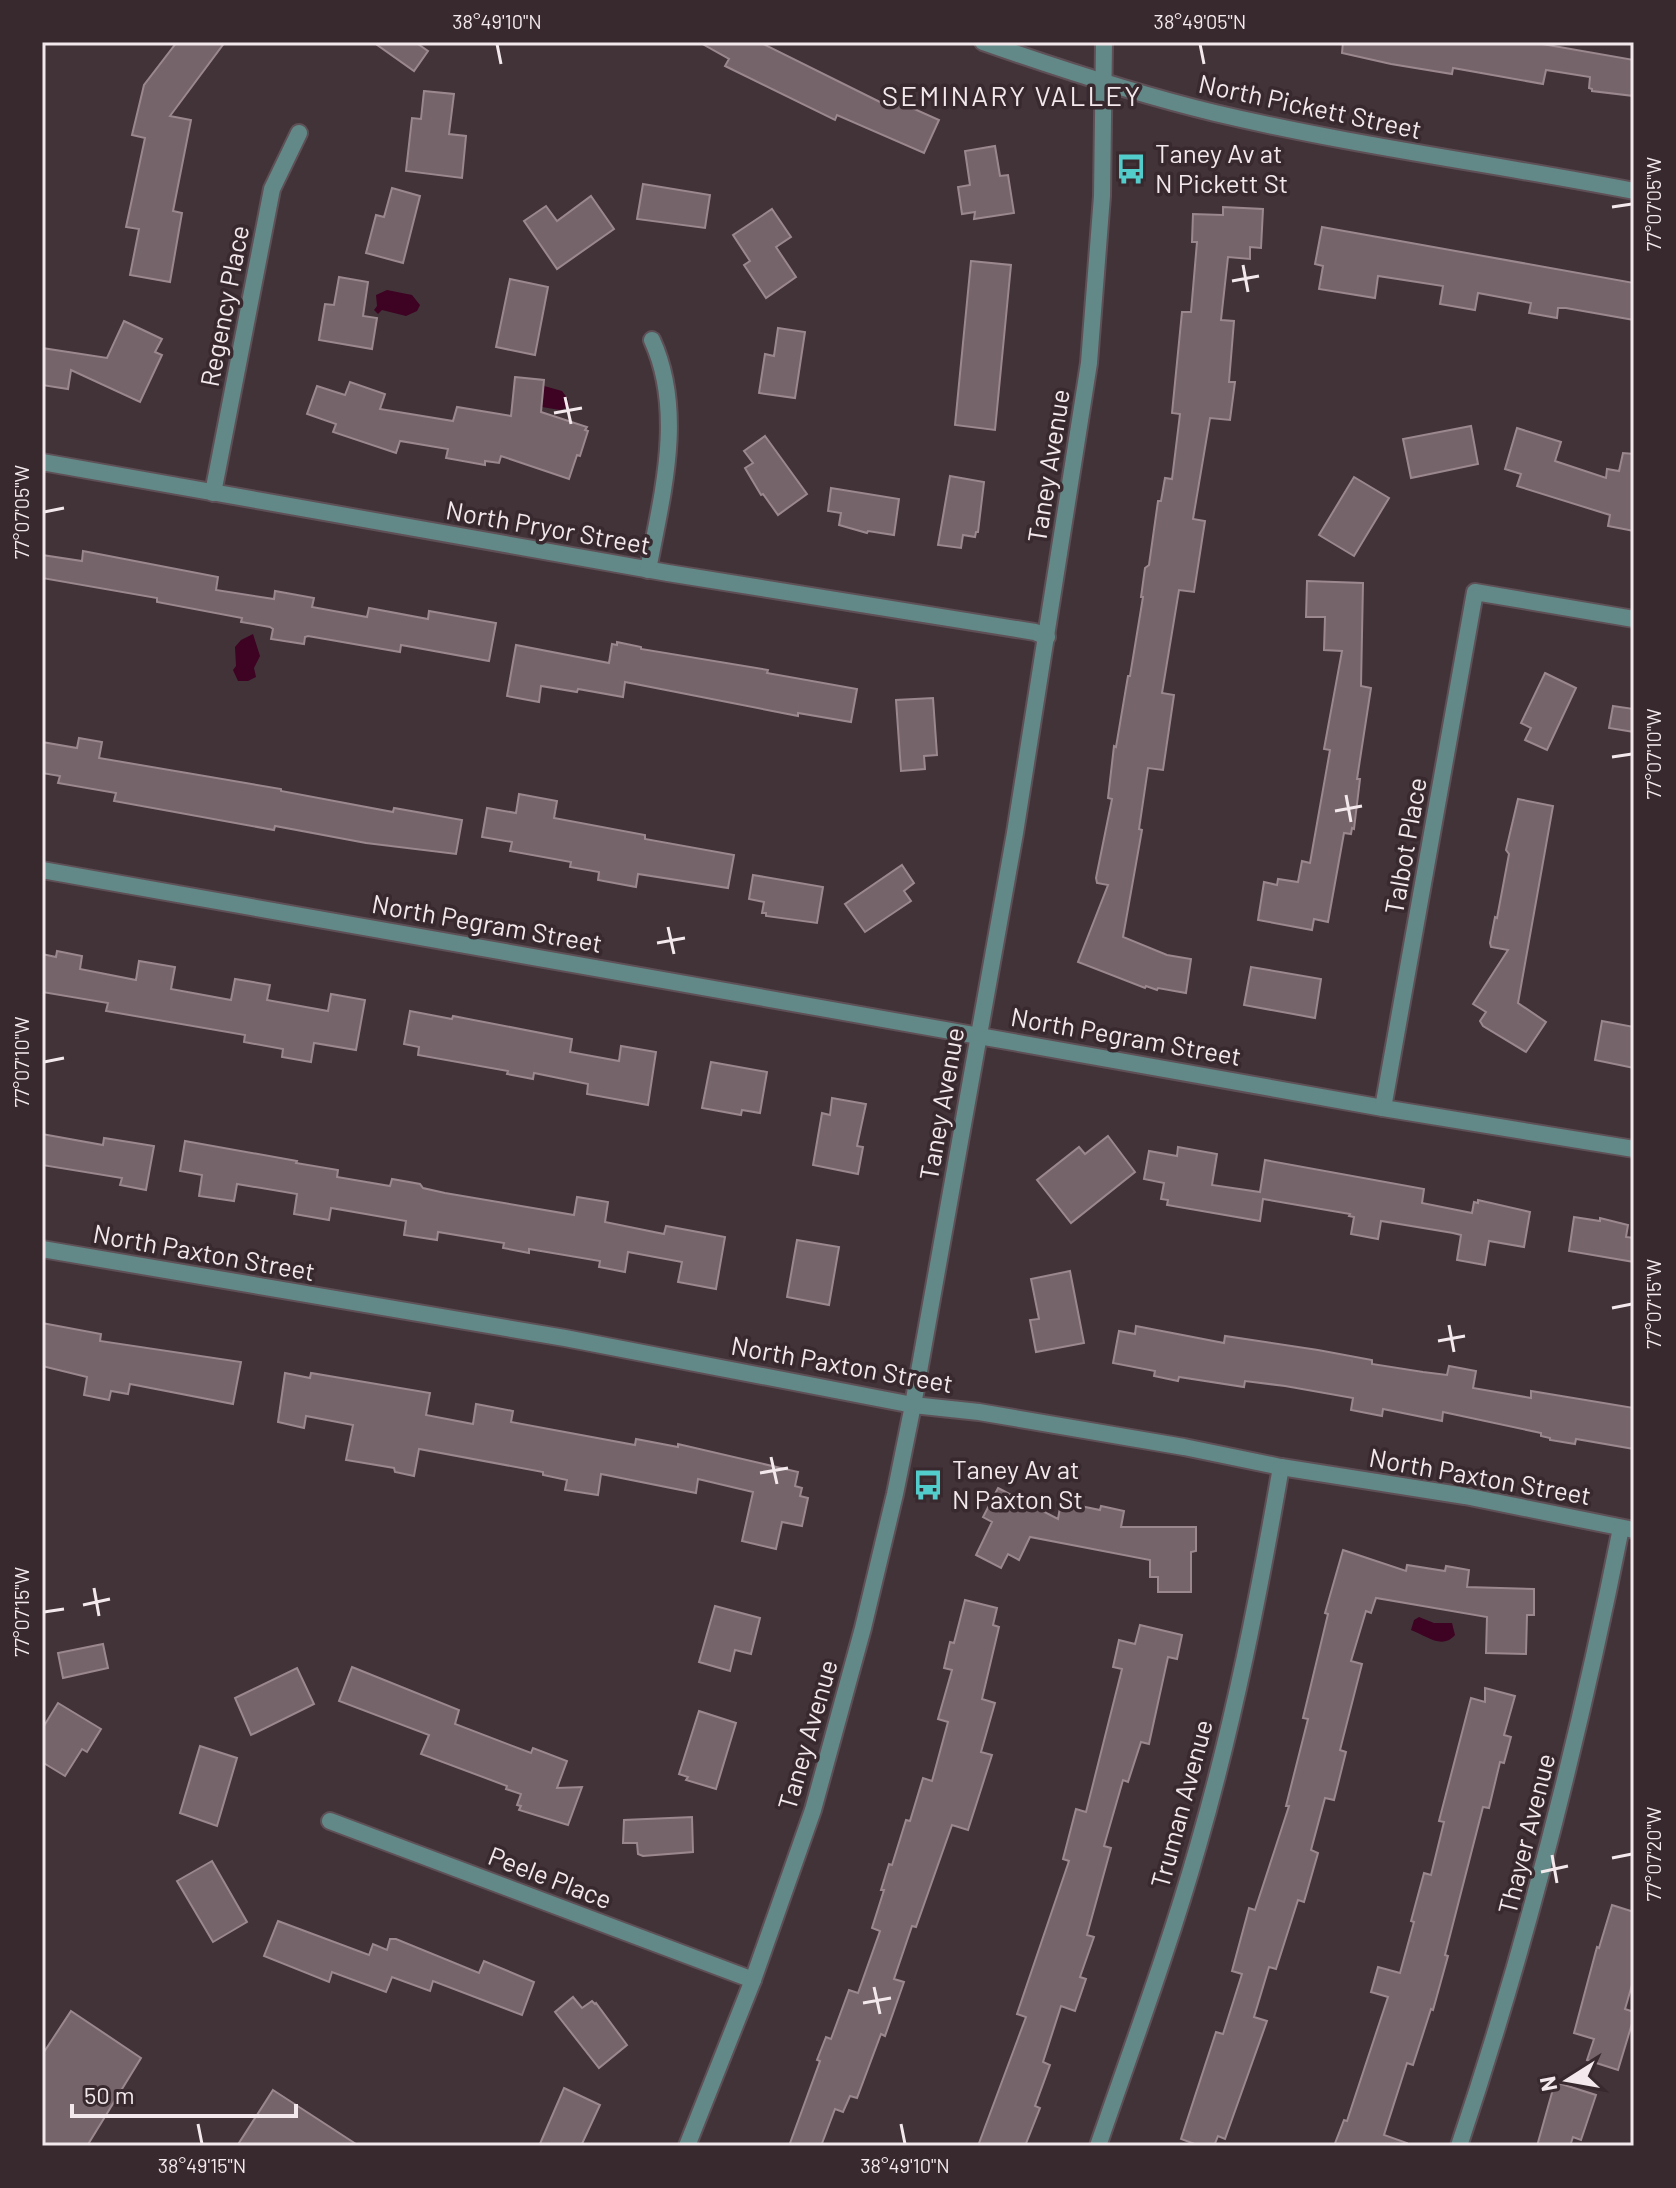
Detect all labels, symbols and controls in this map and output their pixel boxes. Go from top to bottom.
text: 38°49'10"N [452,9,542,33]
text: 38°49'05"N [1154,9,1246,33]
street label: North Pickett Street [1196,67,1425,144]
district label: SEMINARY VALLEY [882,78,1142,112]
place label: Taney Av at N Pickett St [1155,137,1288,198]
bus stop icon: Taney Av at N Pickett St [1114,152,1148,186]
text: 77°07'05"W [1641,156,1665,251]
street label: Regency Place [193,222,254,389]
street label: Taney Avenue [1020,387,1075,545]
text: 77°07'05"W [9,464,33,559]
street label: North Pryor Street [444,493,653,560]
text: 77°07'10"W [1641,708,1665,800]
street label: Talbot Place [1377,775,1432,917]
street label: North Pegram Street [370,887,605,958]
street label: North Pegram Street [1009,1000,1244,1071]
text: 77°07'10"W [9,1016,33,1108]
street label: Taney Avenue [912,1025,969,1183]
street label: North Paxton Street [91,1217,318,1286]
text: 77°07'15"W [1641,1259,1665,1349]
street label: North Paxton Street [729,1329,956,1398]
street label: North Paxton Street [1367,1441,1594,1510]
place label: Taney Av at N Paxton St [952,1453,1083,1514]
bus stop icon: Taney Av at N Paxton St [911,1468,945,1502]
text: 77°07'15"W [9,1567,33,1657]
street label: Taney Avenue [770,1656,843,1813]
street label: Truman Avenue [1143,1716,1218,1891]
street label: Thayer Avenue [1491,1750,1560,1917]
text: 77°07'20"W [1641,1806,1665,1901]
street label: Peele Place [484,1839,617,1914]
north arrow [1528,2040,1608,2120]
scale bar [72,2068,296,2118]
text: N [1533,2074,1562,2094]
text: 50 m [84,2080,135,2109]
text: 38°49'15"N [158,2153,246,2177]
text: 38°49'10"N [860,2153,950,2177]

